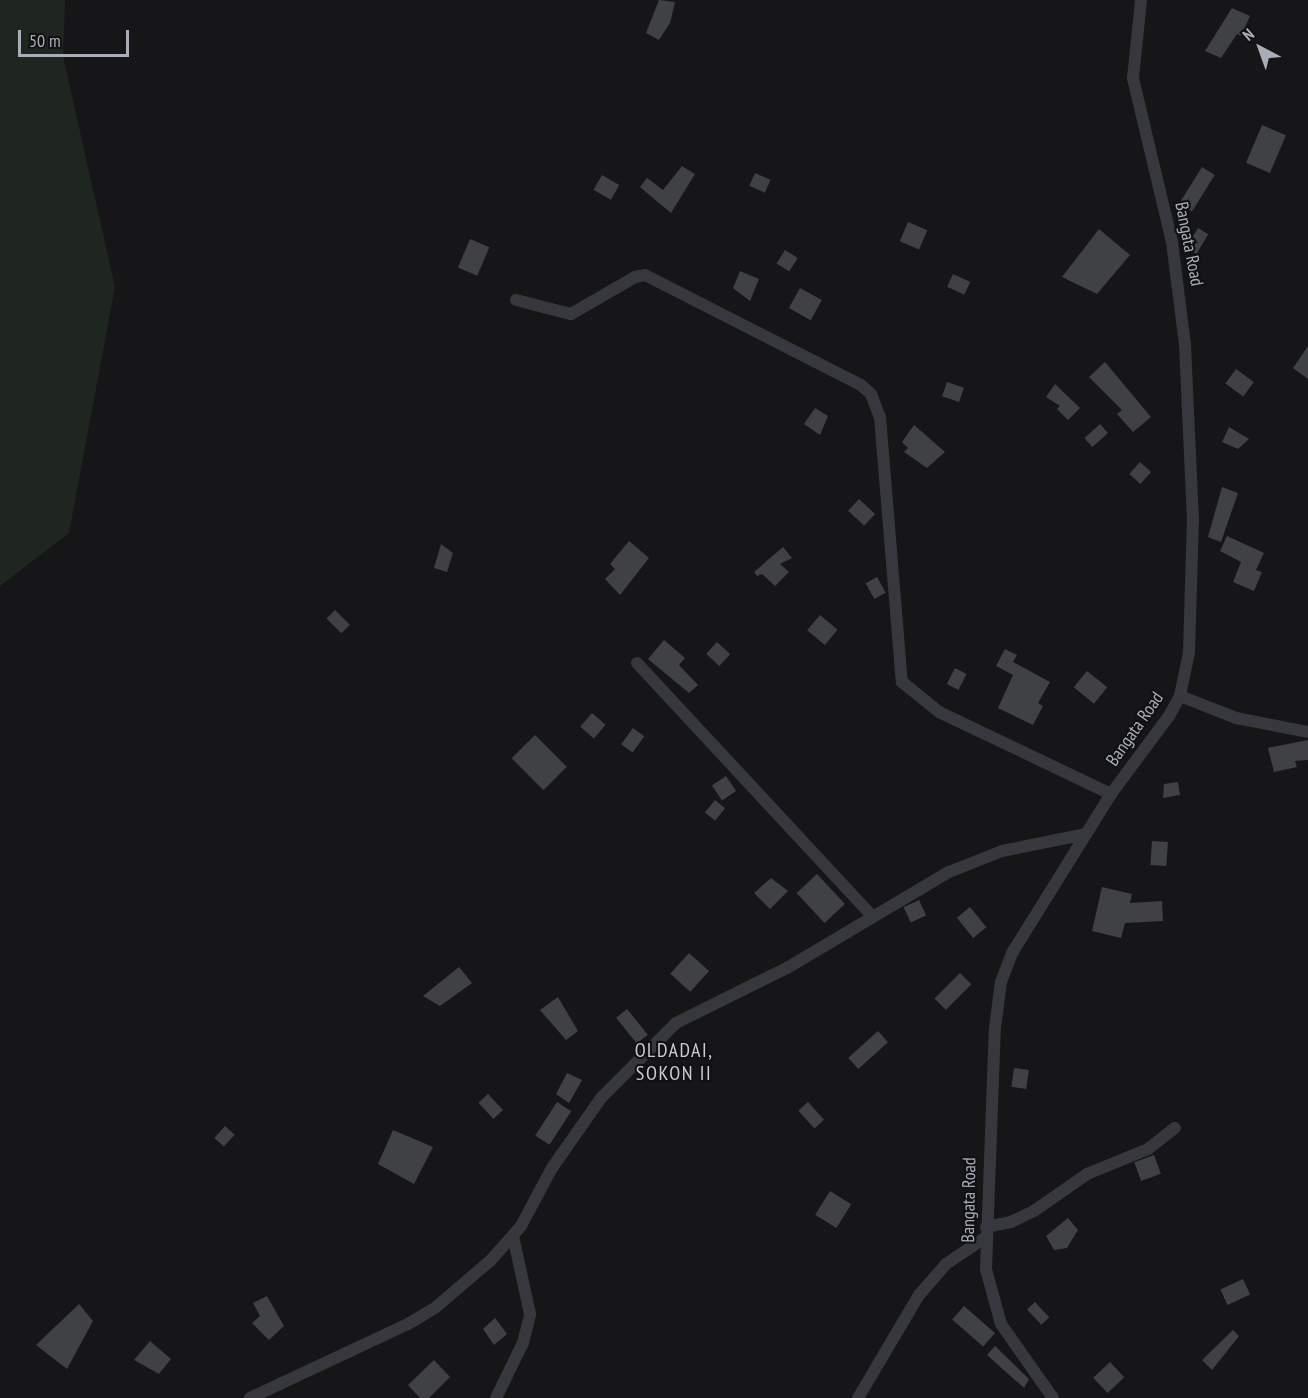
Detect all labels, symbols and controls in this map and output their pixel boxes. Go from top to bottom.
scale bar [21,18,132,56]
north arrow [1230,18,1290,78]
text: N [1238,24,1258,45]
text: 50 m [29,29,61,52]
street label: Bangata Road [1170,200,1208,288]
street label: Bangata Road [1102,688,1168,770]
district label: OLDADAI, SOKON II [635,1039,713,1086]
street label: Bangata Road [957,1157,981,1243]

